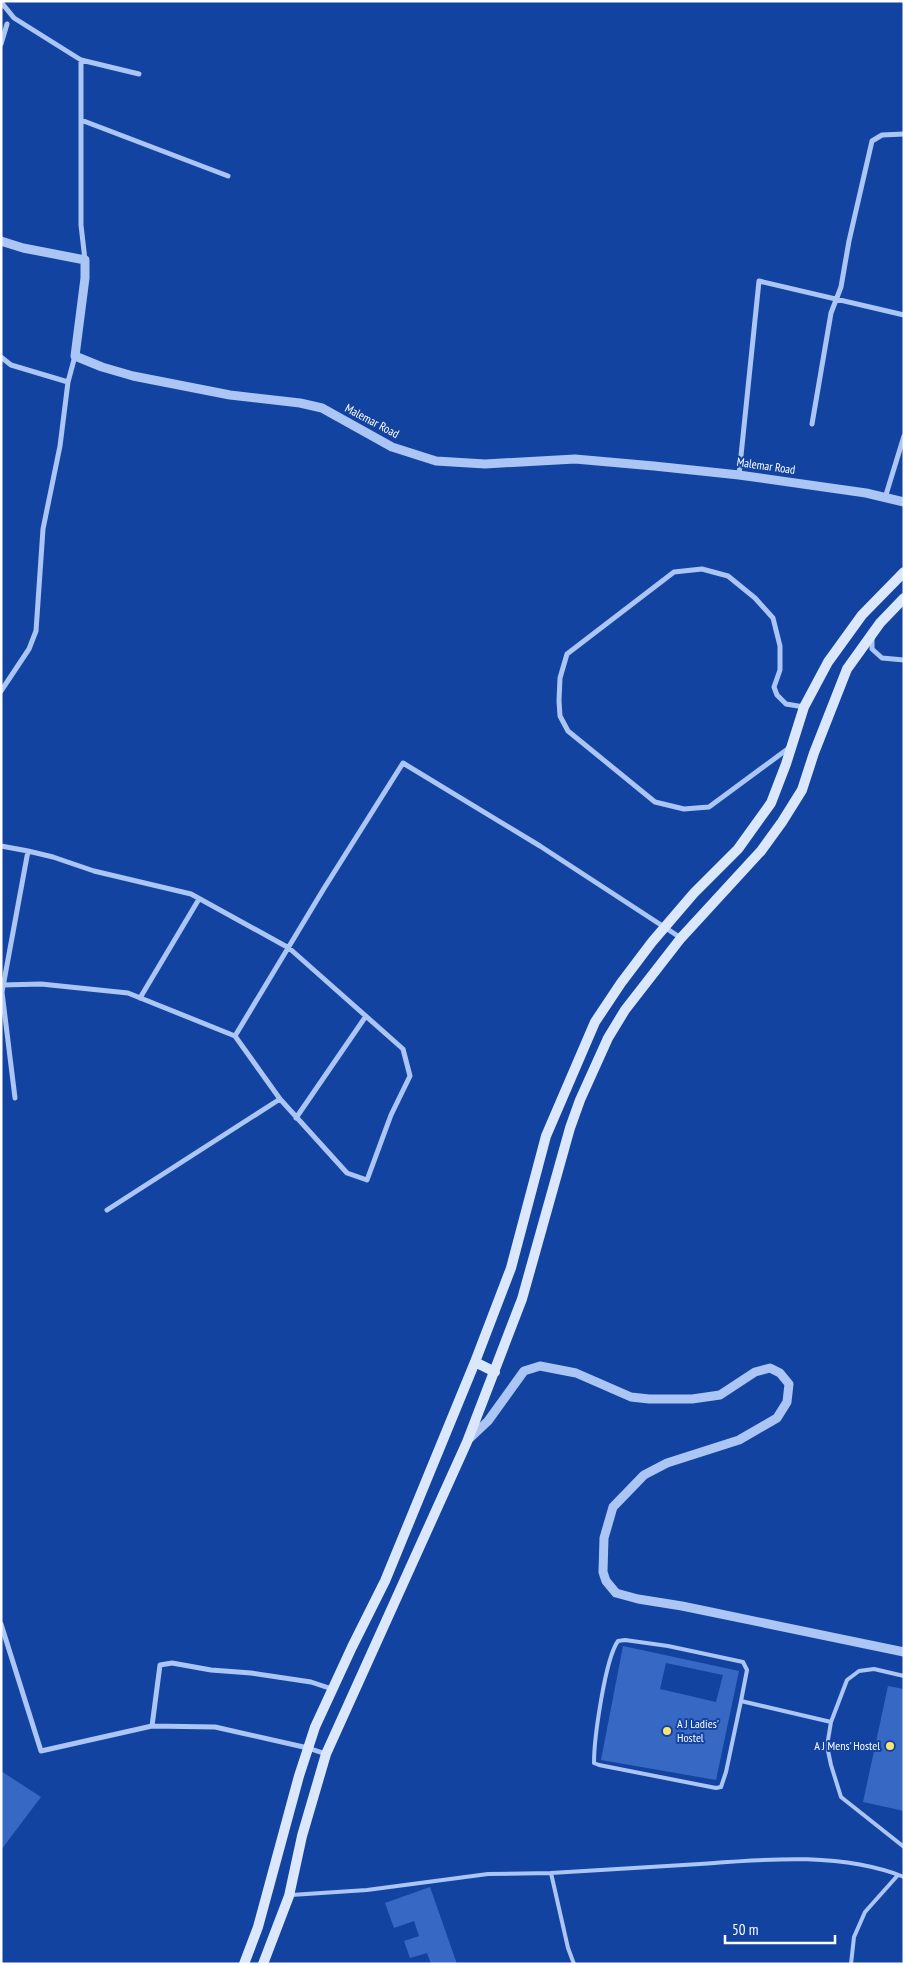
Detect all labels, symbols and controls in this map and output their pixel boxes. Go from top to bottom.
street label: Malemar Road [343,400,402,441]
street label: Malemar Road [736,454,796,477]
place label: A J Ladies' Hostel [677,1716,719,1745]
marker: A J Ladies' Hostel [661,1725,673,1737]
place label: A J Mens' Hostel [814,1738,880,1753]
marker: A J Mens' Hostel [884,1740,896,1752]
scale bar [725,1912,835,1944]
text: 50 m [732,1920,758,1939]

